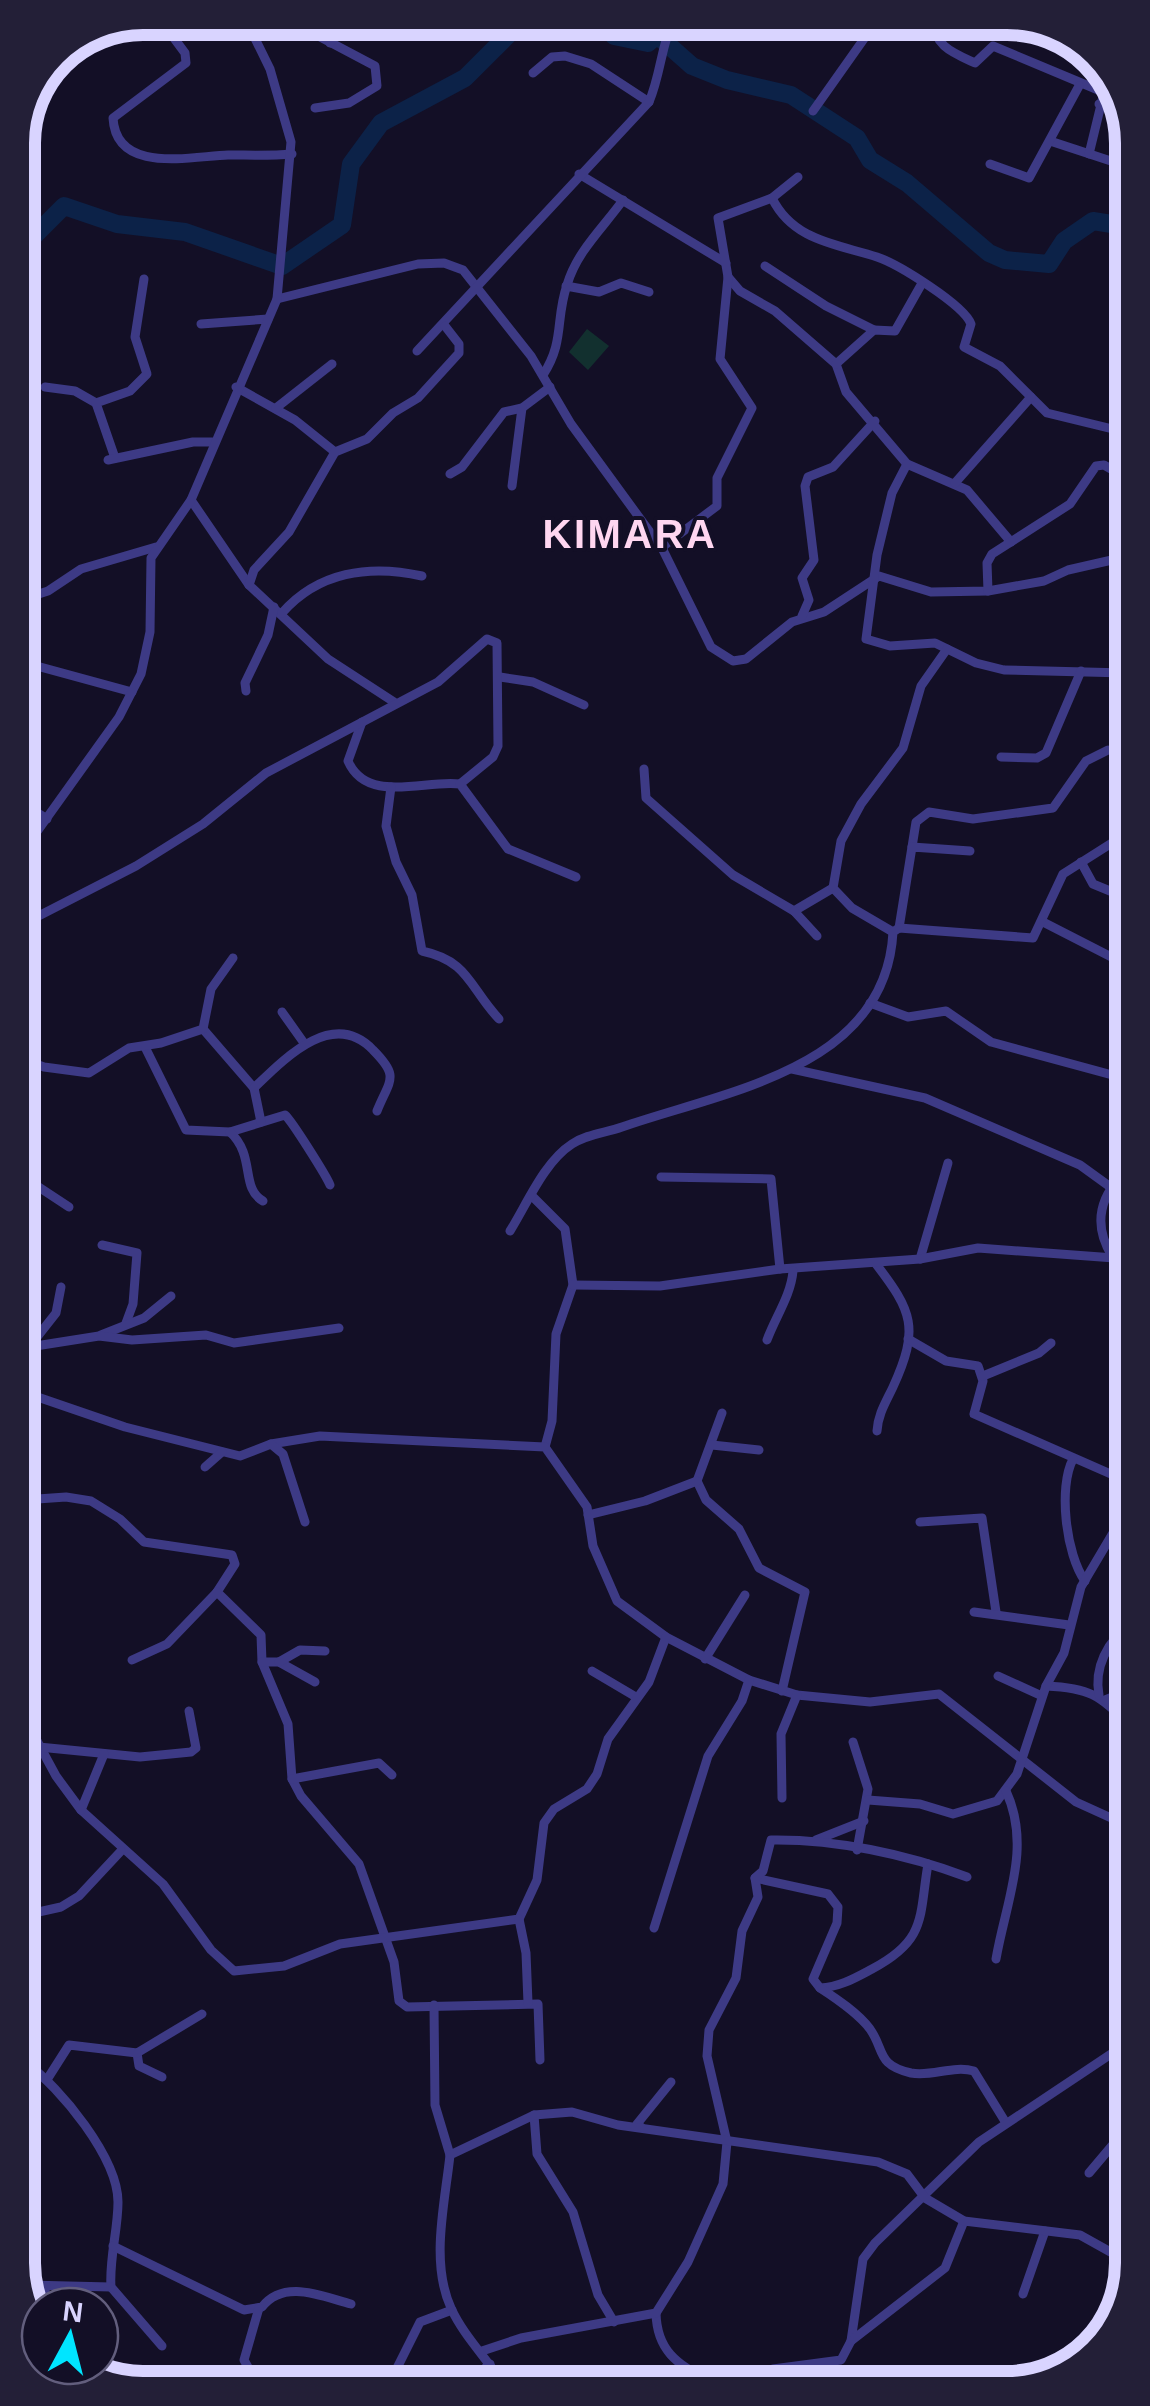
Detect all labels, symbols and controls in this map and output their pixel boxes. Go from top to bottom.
district label: KIMARA [543,512,717,556]
north arrow [20,2286,120,2386]
text: N [61,2295,85,2328]

